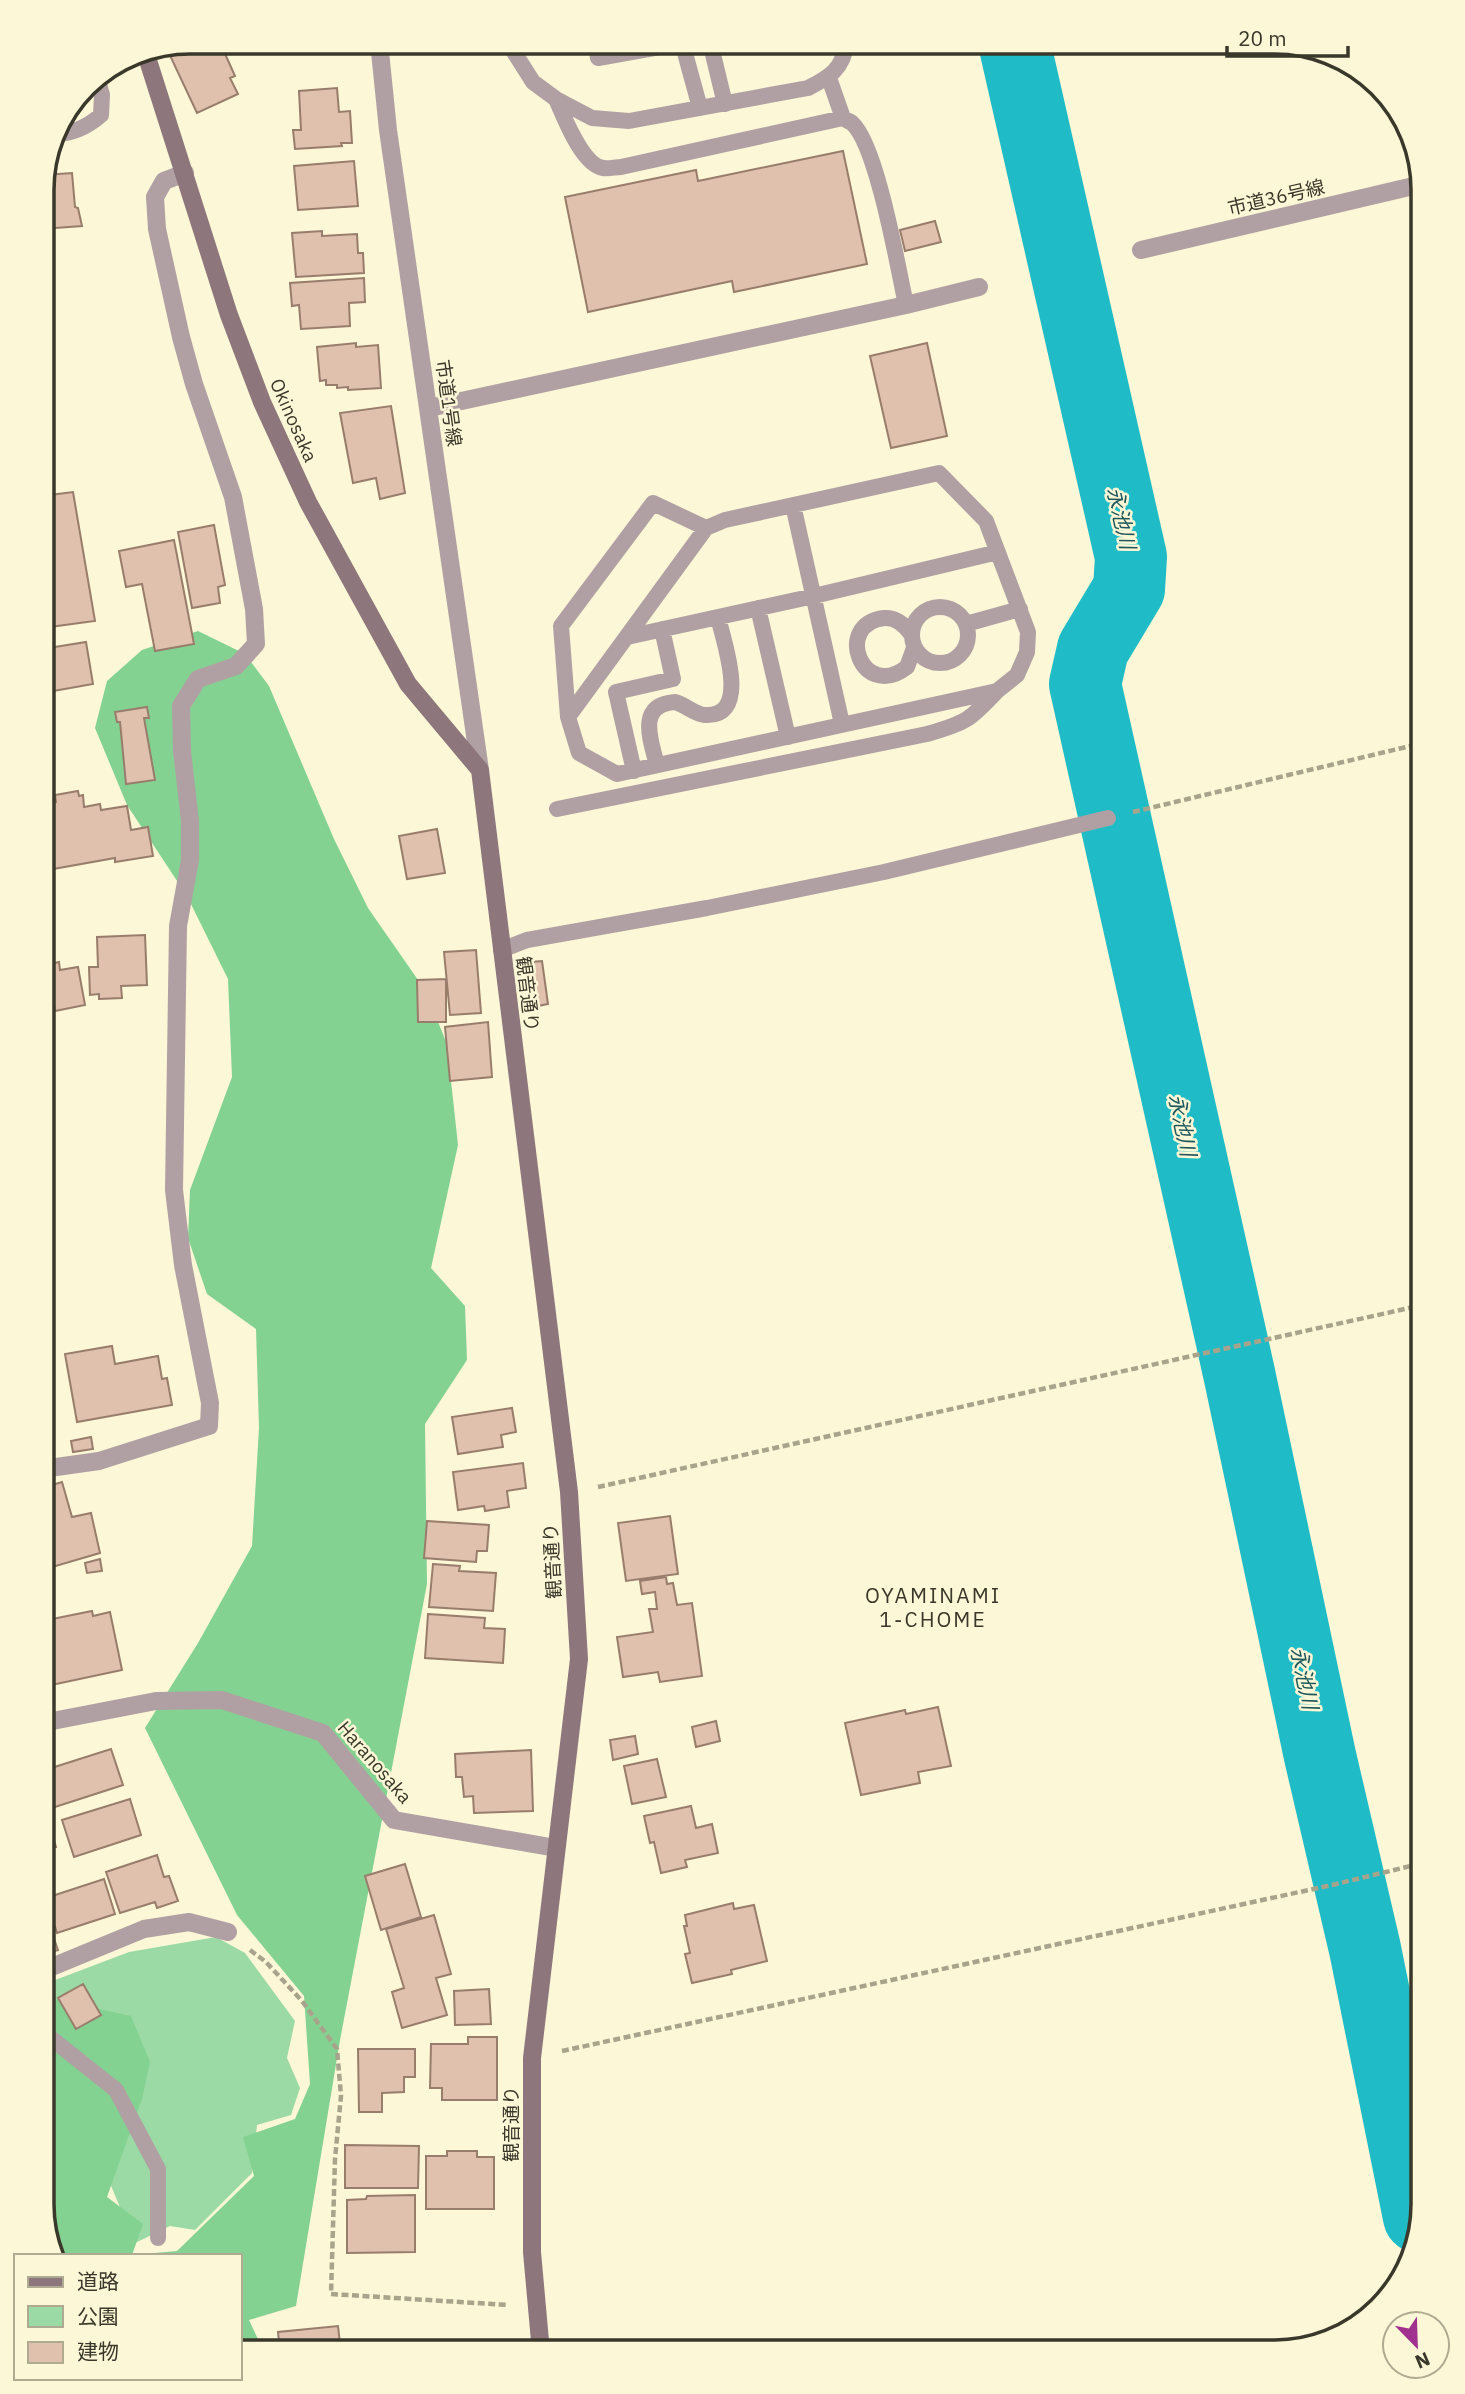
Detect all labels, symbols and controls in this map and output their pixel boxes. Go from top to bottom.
scale bar [1227,14,1348,58]
text: 20 m [1238,24,1287,52]
street label: 市道36号線 [1225,174,1327,220]
street label: 市道1号線 [431,358,467,448]
street label: Okinosaka [265,374,323,466]
water label: 永池川 [1101,484,1143,554]
street label: 観音通り [511,955,545,1033]
water label: 永池川 [1163,1091,1204,1161]
street label: 観音通り [538,1522,566,1600]
district label: OYAMINAMI 1-CHOME [865,1581,1001,1633]
water label: 永池川 [1285,1644,1326,1714]
street label: Haranosaka [333,1716,417,1808]
street label: 観音通り [499,2086,523,2162]
legend [14,2254,242,2380]
text: 道路 [77,2267,119,2295]
text: 公園 [77,2302,119,2330]
north arrow [1381,2310,1451,2380]
text: 建物 [77,2337,119,2365]
text: N [1412,2347,1434,2374]

